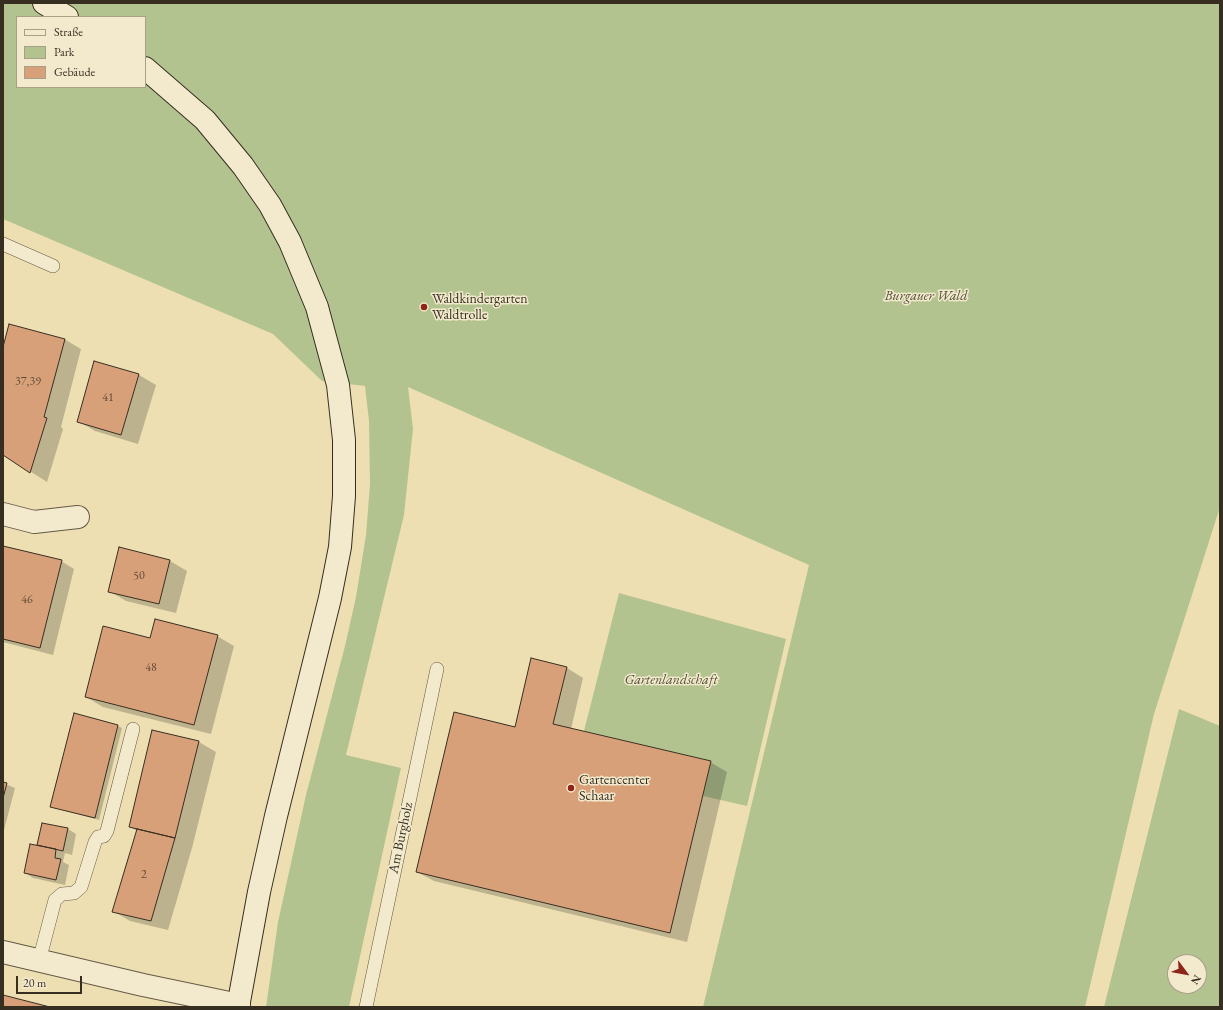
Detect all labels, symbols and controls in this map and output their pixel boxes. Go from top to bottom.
legend [16,16,146,88]
text: Straße [54,24,83,40]
text: Park [54,44,74,60]
text: Gebäude [54,64,95,80]
park label: Burgauer Wald [885,288,967,304]
place label: Waldkindergarten Waldtrolle [432,291,528,324]
marker: Waldkindergarten Waldtrolle [419,302,429,312]
house number: 37,39 [15,375,41,389]
house number: 41 [102,391,114,405]
house number: 50 [133,569,145,583]
house number: 46 [21,593,33,607]
house number: 48 [145,661,157,675]
park label: Gartenlandschaft [625,672,717,688]
place label: Gartencenter Schaar [579,772,650,804]
marker: Gartencenter Schaar [566,783,576,793]
street label: Am Burgholz [385,801,417,875]
house number: 2 [141,868,147,882]
north arrow [1167,954,1207,994]
scale bar [18,968,84,994]
text: N [1188,972,1205,987]
text: 20 m [23,975,46,991]

